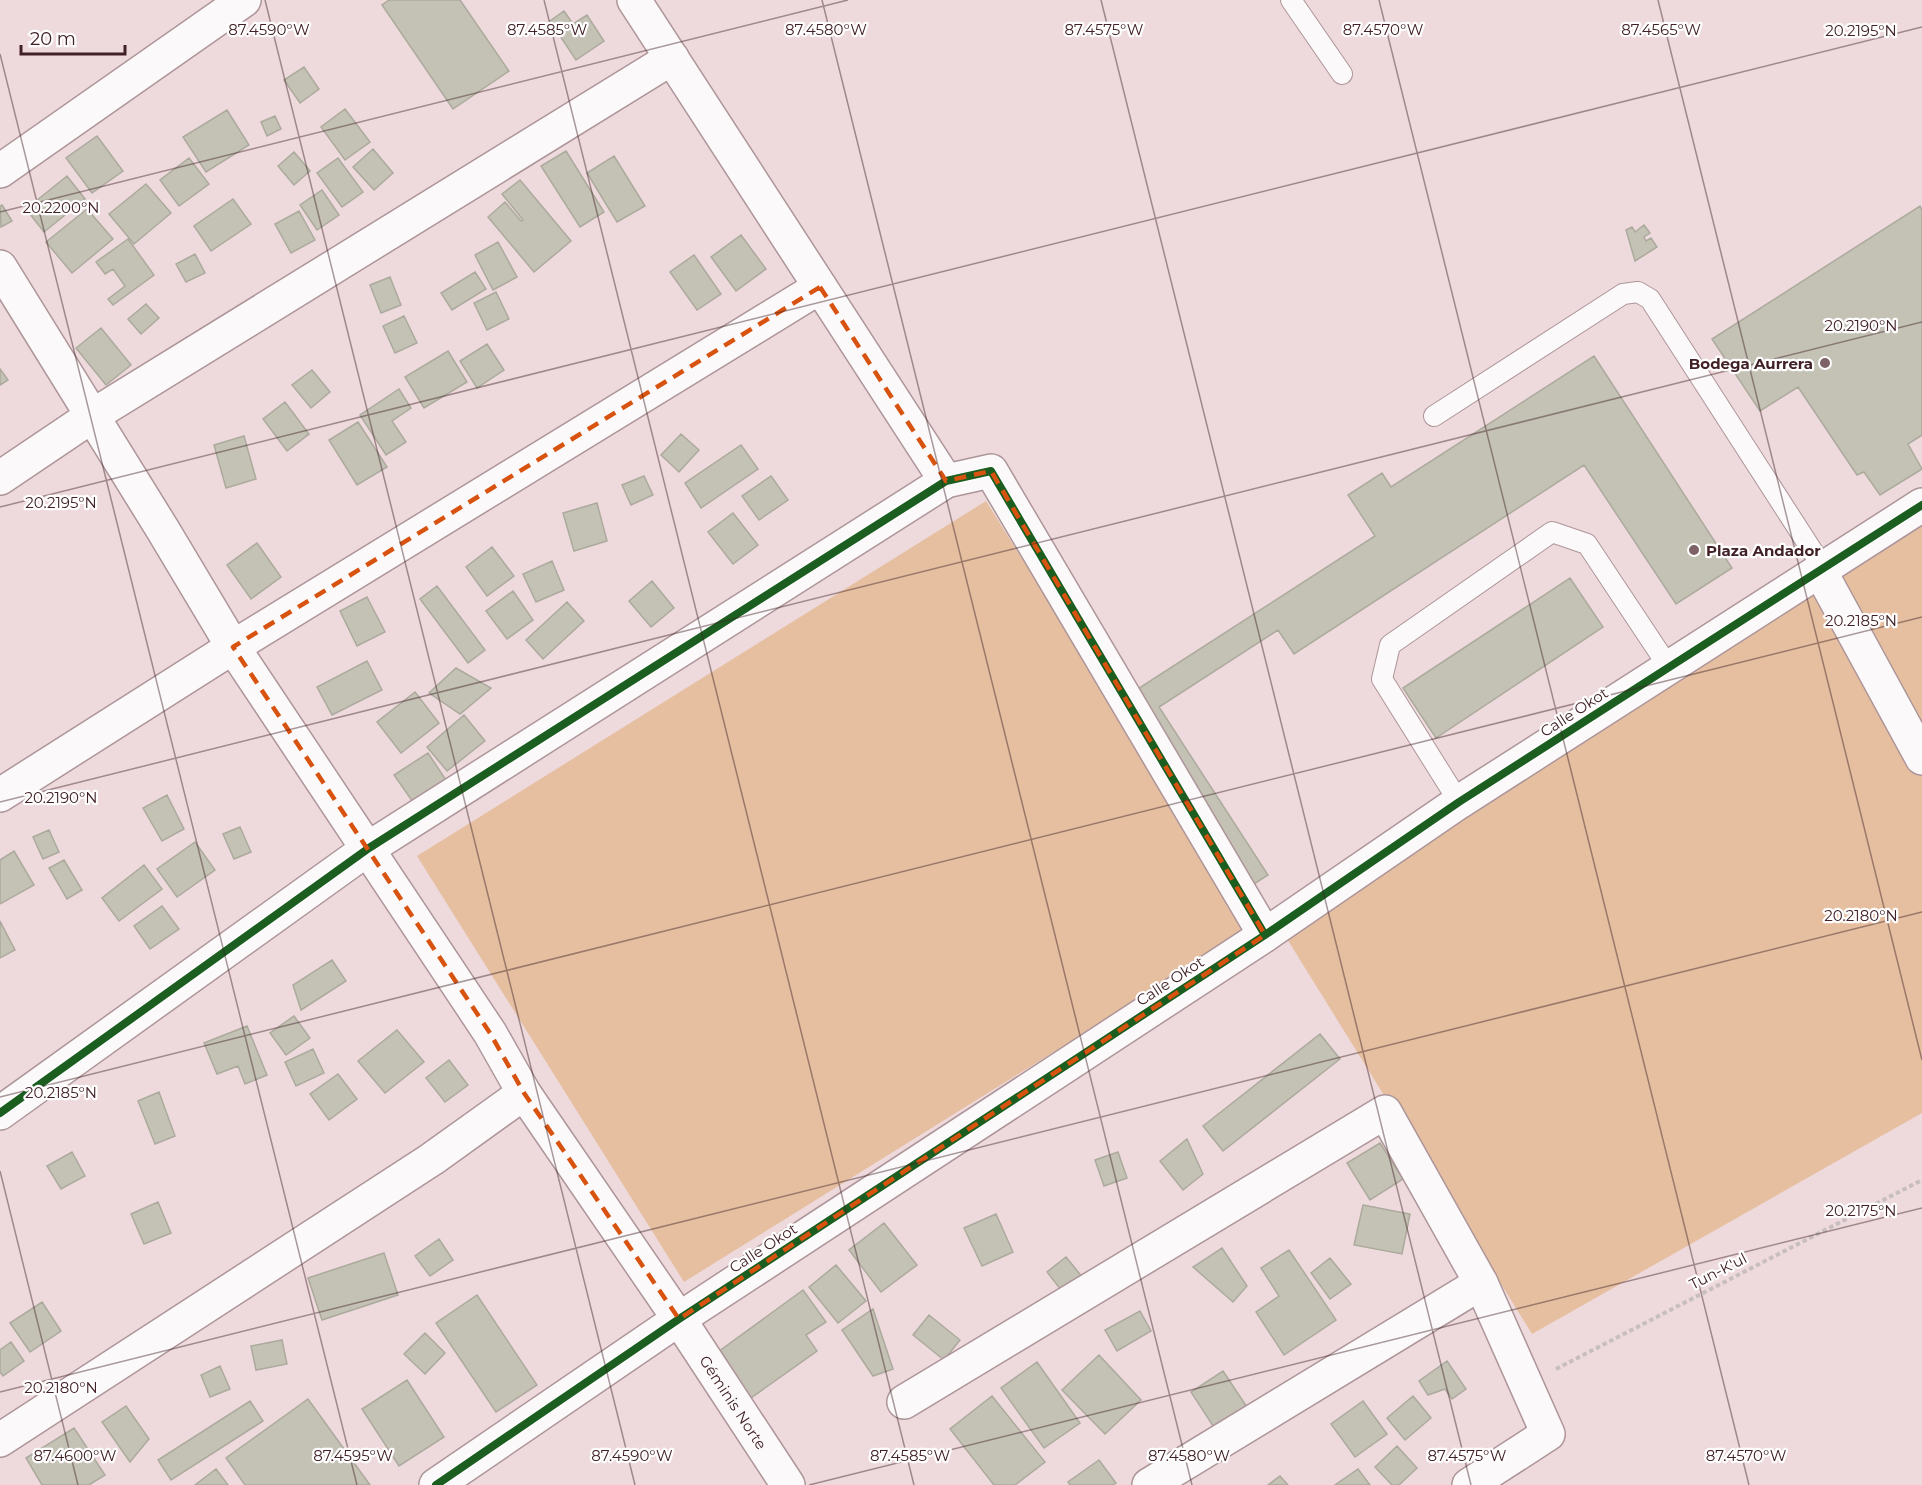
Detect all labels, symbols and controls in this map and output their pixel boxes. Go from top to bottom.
scale bar [21,18,124,56]
text: 87.4590°W [228,20,310,39]
text: 87.4585°W [507,20,587,39]
text: 87.4580°W [785,20,867,39]
text: 87.4575°W [1065,20,1144,39]
text: 87.4570°W [1343,20,1424,39]
text: 87.4565°W [1621,20,1701,39]
text: 20.2195°N [1825,21,1897,40]
text: 20 m [30,28,76,50]
text: 20.2200°N [23,198,99,217]
text: 20.2190°N [1824,316,1898,335]
place label: Bodega Aurrera [1689,354,1813,373]
marker: Bodega Aurrera [1818,356,1832,370]
text: 20.2195°N [25,493,97,512]
place label: Plaza Andador [1706,541,1821,560]
marker: Plaza Andador [1687,543,1701,557]
text: 20.2185°N [1825,611,1897,630]
street label: Calle Okot [1536,683,1612,741]
text: 20.2190°N [24,788,98,807]
text: 20.2180°N [1824,906,1898,925]
street label: Calle Okot [1132,952,1208,1010]
text: 20.2185°N [25,1083,97,1102]
text: 20.2175°N [1826,1201,1896,1220]
street label: Calle Okot [725,1219,801,1277]
street label: Tun-K'ul [1686,1248,1750,1294]
street label: Géminis Norte [696,1351,771,1453]
text: 20.2180°N [24,1378,98,1397]
text: 87.4600°W [34,1446,117,1465]
text: 87.4595°W [313,1446,393,1465]
text: 87.4590°W [591,1446,673,1465]
text: 87.4585°W [870,1446,950,1465]
text: 87.4580°W [1148,1446,1230,1465]
text: 87.4575°W [1428,1446,1507,1465]
text: 87.4570°W [1706,1446,1787,1465]

